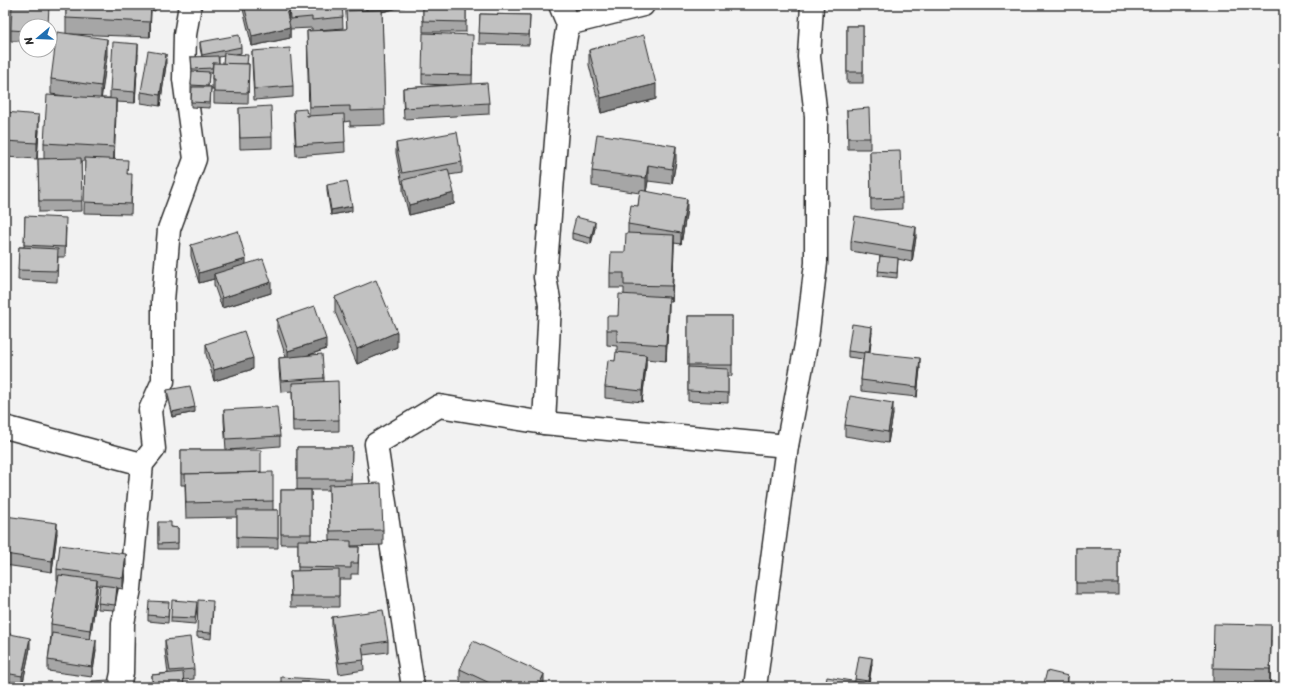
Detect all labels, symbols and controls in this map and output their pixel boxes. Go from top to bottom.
north arrow [18,18,58,58]
text: N [19,34,40,49]

